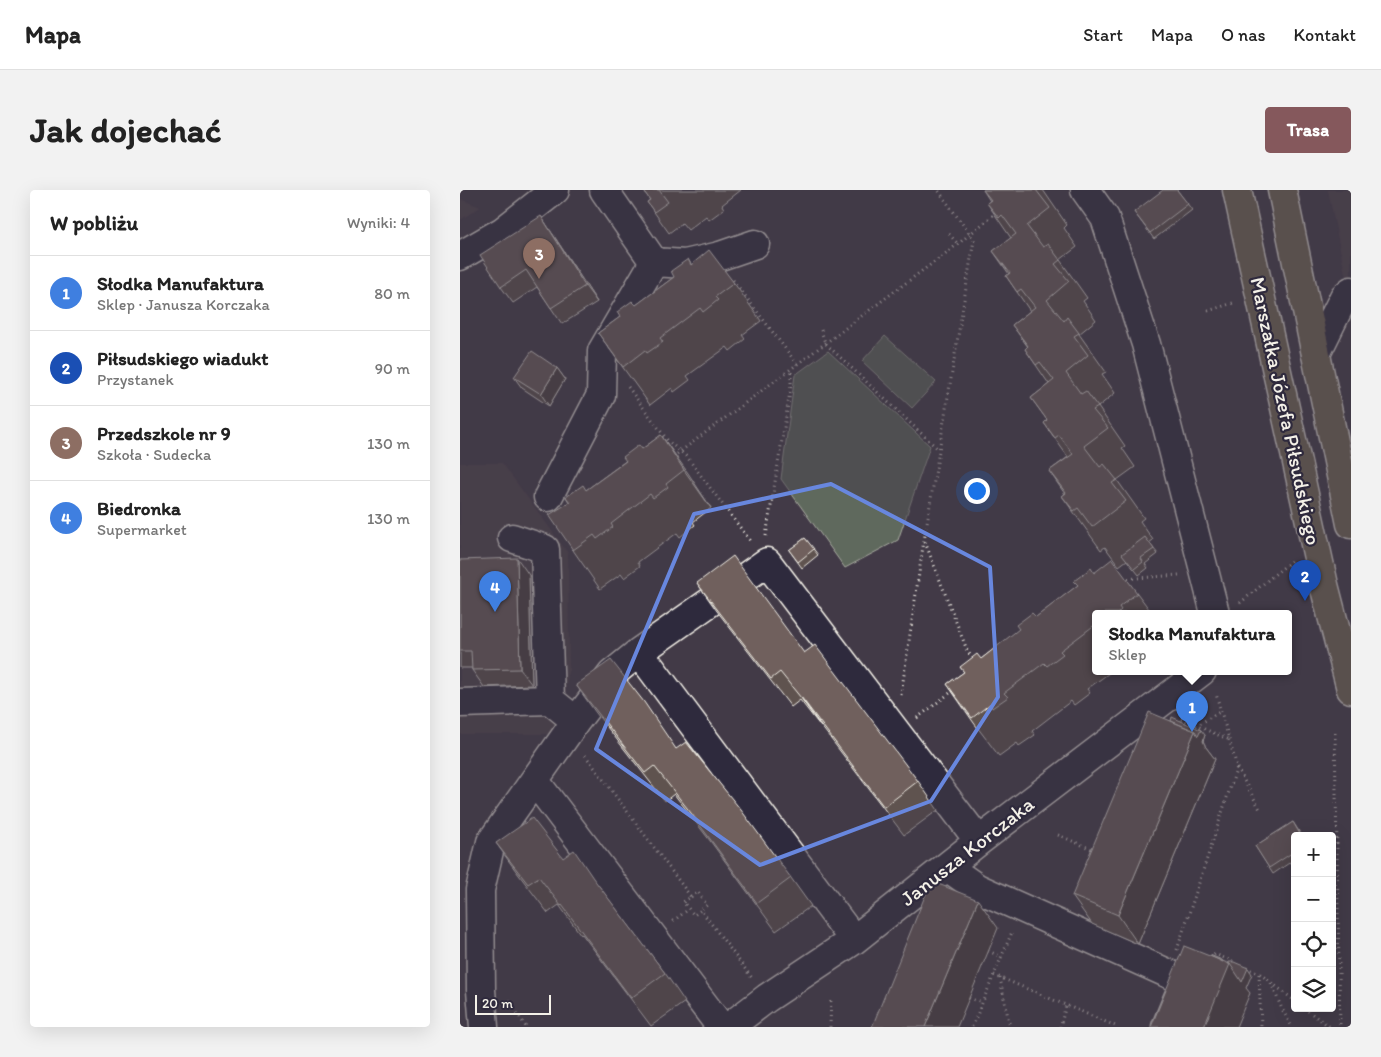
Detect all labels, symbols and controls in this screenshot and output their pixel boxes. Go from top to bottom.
text: Mapa [25,20,81,49]
text: Start [1083,24,1123,46]
text: Mapa [1151,24,1193,46]
text: O nas [1221,24,1266,46]
text: Kontakt [1294,24,1356,46]
button: Trasa [1265,107,1351,153]
text: Jak dojechać [30,109,222,151]
text: W pobliżu [50,210,138,235]
text: Wyniki: 4 [347,213,410,232]
pin: 3 [523,238,555,279]
text: Słodka Manufaktura [97,272,264,295]
street label: Marszałka Józefa Piłsudskiego [1245,275,1327,547]
text: 1 [62,284,70,303]
text: 80 m [374,284,410,303]
text: Sklep · Janusza Korczaka [97,295,270,314]
text: Piłsudskiego wiadukt [97,347,268,370]
text: 2 [62,359,70,378]
text: 90 m [375,359,410,378]
text: Przystanek [97,370,174,389]
text: Przedszkole nr 9 [97,422,231,445]
text: 3 [62,434,70,453]
text: 130 m [367,434,410,453]
text: Szkoła · Sudecka [97,445,211,464]
your location [964,478,990,504]
text: Biedronka [97,497,181,520]
text: 4 [61,509,71,528]
text: 130 m [367,509,410,528]
text: Supermarket [97,520,187,539]
pin: 2 [1289,560,1321,601]
pin: 4 [479,571,511,612]
popup [1092,610,1292,675]
text: Słodka Manufaktura [1108,622,1276,645]
text: Sklep [1108,645,1146,664]
pin: 1 [1176,691,1208,732]
street label: Janusza Korczaka [895,791,1039,911]
map controls [1291,832,1336,1012]
button: + [1291,832,1336,877]
button: − [1291,877,1336,922]
button: locate [1291,922,1336,967]
button: layers [1291,967,1336,1012]
scale bar [475,992,551,1015]
text: 20 m [482,995,513,1012]

